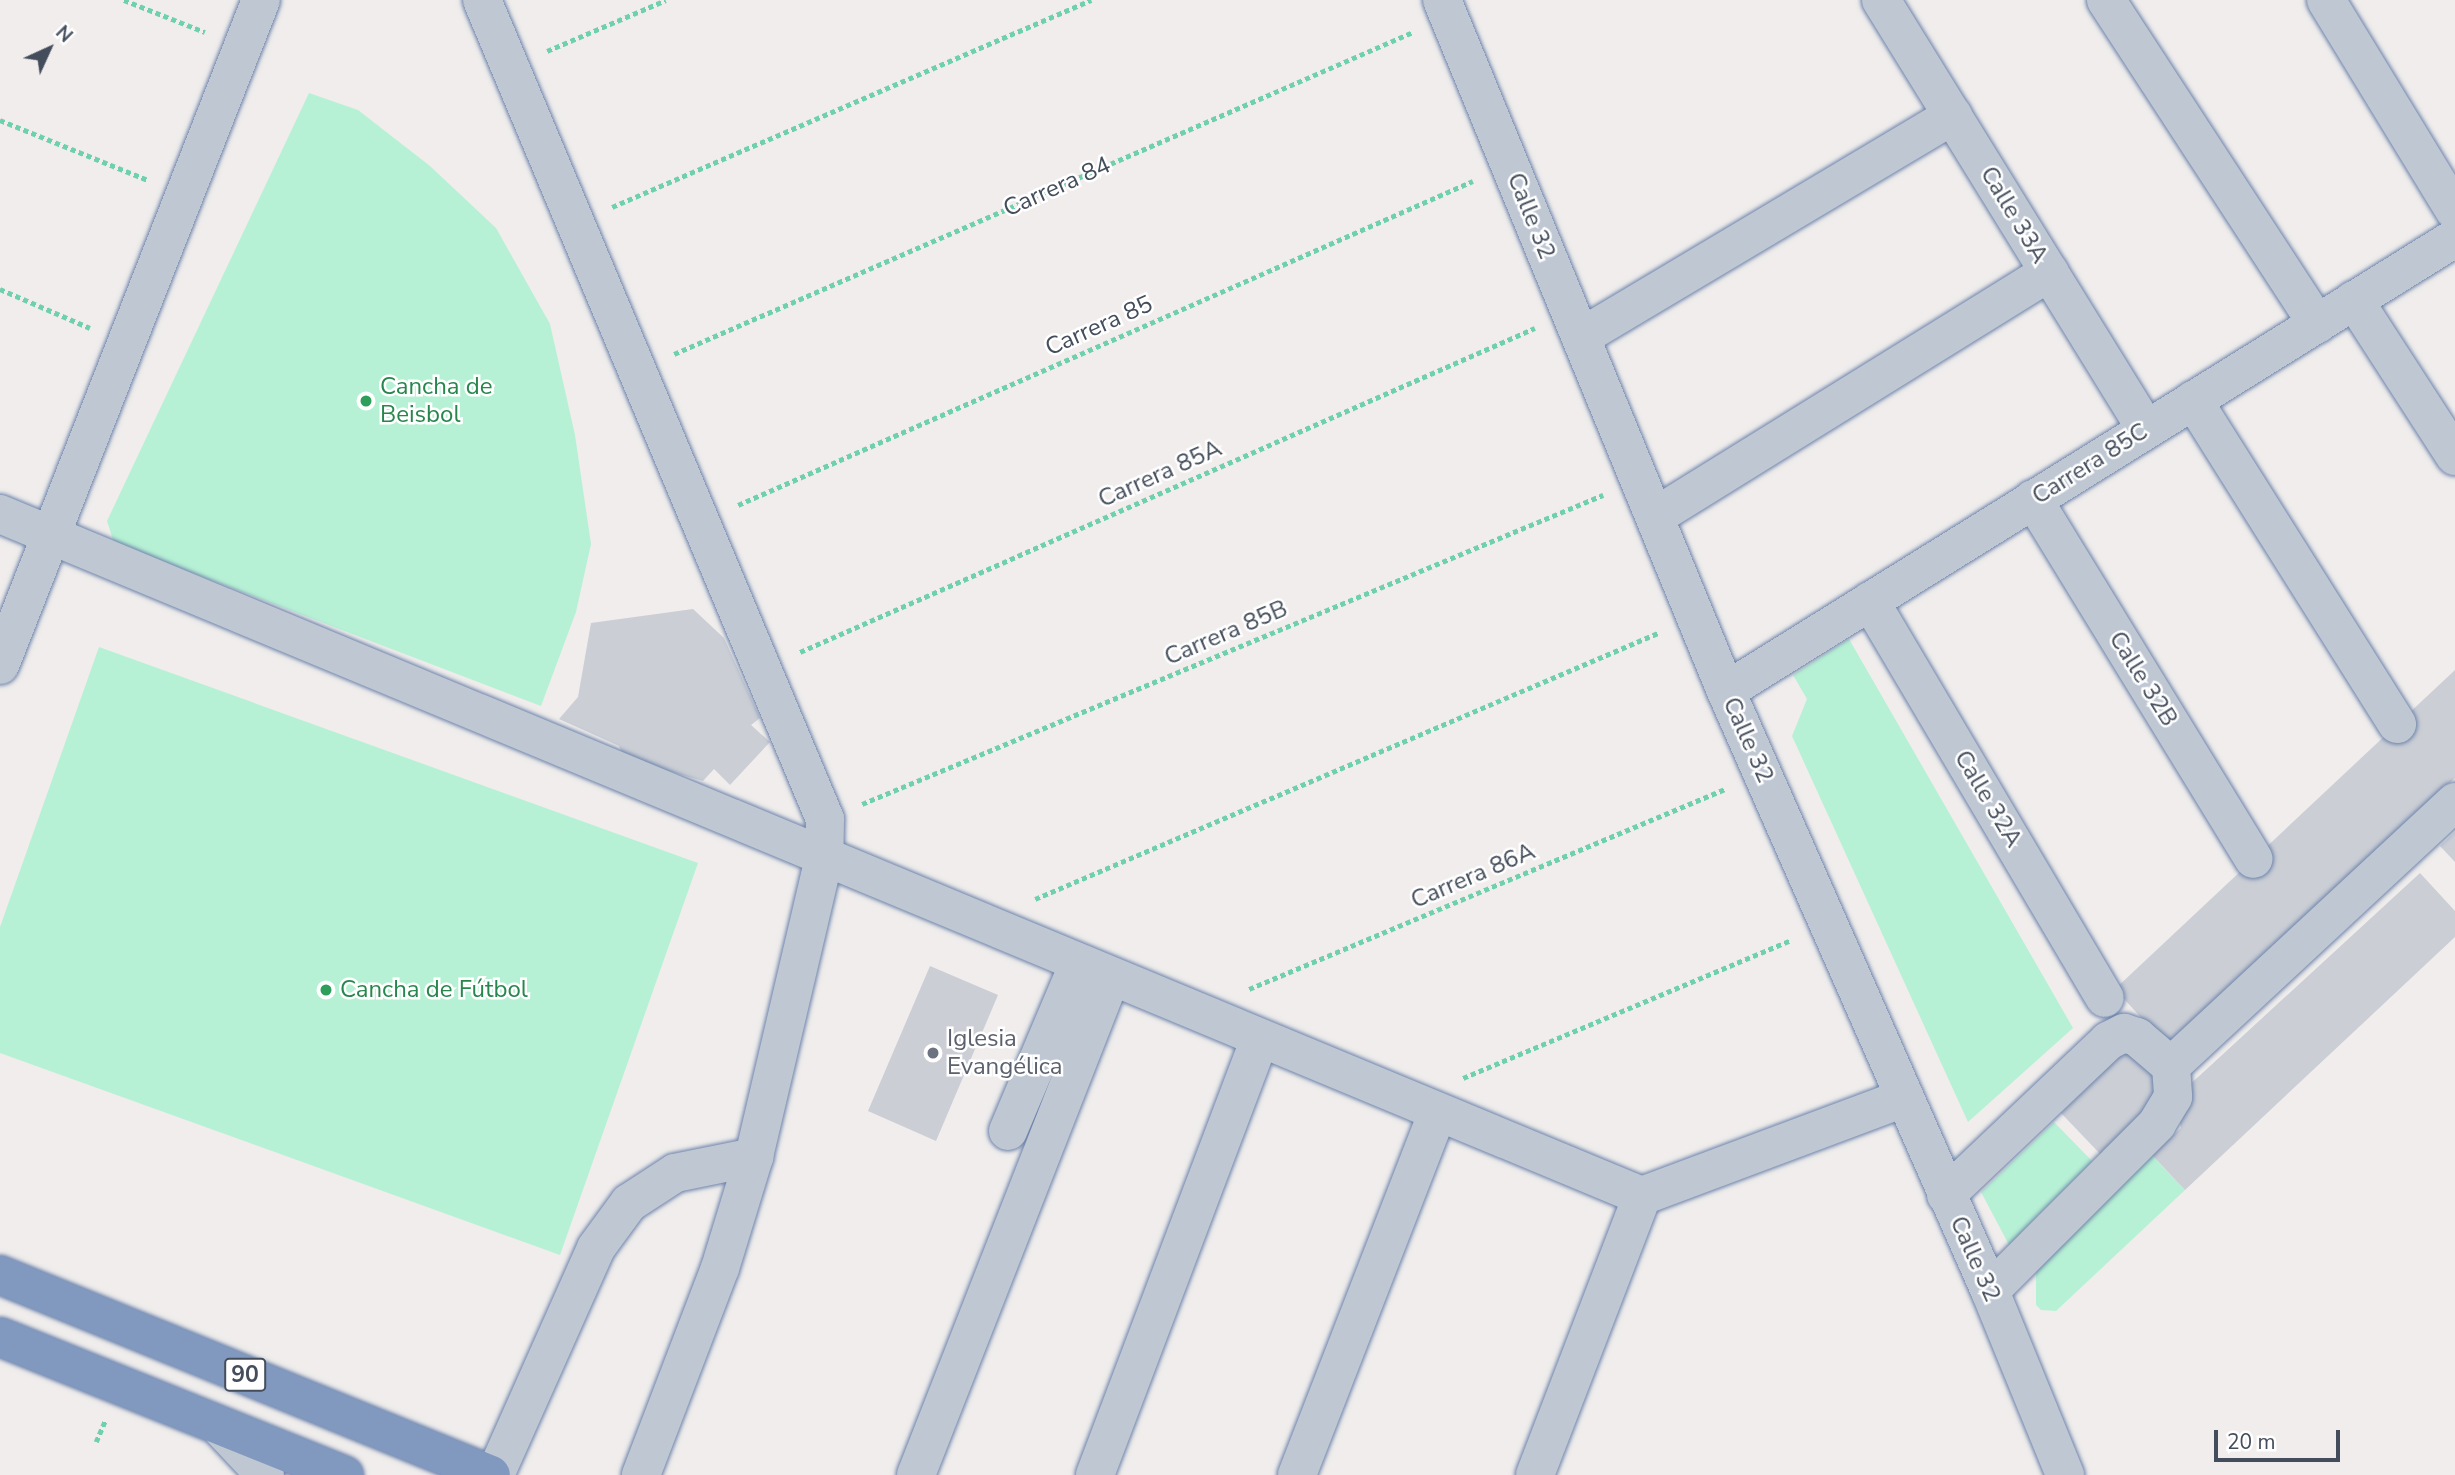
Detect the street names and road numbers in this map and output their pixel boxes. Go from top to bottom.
street label: Carrera 84 [999,151,1115,223]
street label: Calle 33A [1974,161,2054,269]
street label: Calle 32 [1501,169,1561,263]
street label: Carrera 85 [1041,290,1157,362]
street label: Carrera 85C [2027,417,2153,511]
street label: Carrera 85A [1094,434,1226,514]
street label: Carrera 85B [1160,594,1292,672]
street label: Calle 32B [2103,626,2183,732]
street label: Calle 32 [1716,693,1780,787]
street label: Calle 32A [1948,745,2028,853]
street label: Carrera 86A [1407,837,1539,915]
street label: Calle 32 [1943,1212,2007,1306]
road number: 90 [224,1356,266,1394]

